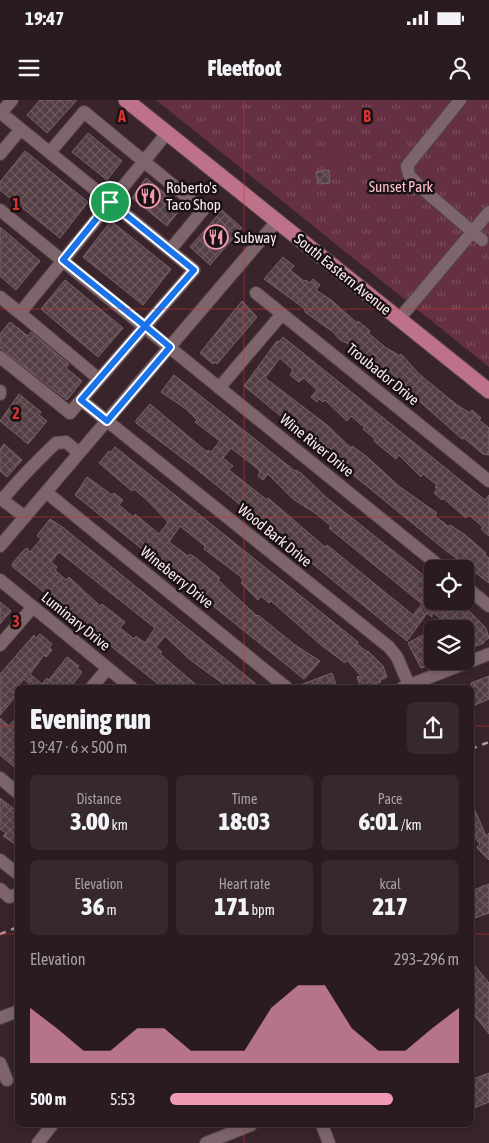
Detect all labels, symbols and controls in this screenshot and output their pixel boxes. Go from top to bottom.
text: 19:47 [25,7,64,29]
icon: menu [15,54,43,82]
icon: person [446,54,474,82]
text: Fleetfoot [208,55,281,81]
text: A [117,107,126,125]
text: B [363,107,371,125]
park label: Sunset Park [369,178,434,195]
place label: Roberto's Taco Shop [166,179,221,213]
pin [89,181,131,223]
restaurant icon: Roberto's Taco Shop [135,183,161,209]
icon: arrive [96,188,124,216]
text: 1 [12,195,20,213]
restaurant icon: Subway [203,224,229,250]
place label: Subway [234,229,276,246]
street label: South Eastern Avenue [291,230,395,318]
street label: Troubador Drive [343,340,423,408]
text: 2 [12,404,20,422]
street label: Wine River Drive [277,410,357,480]
street label: Wood Bark Drive [235,500,315,570]
street label: Wineberry Drive [137,543,217,612]
map controls [424,560,474,670]
button: locate [424,560,474,610]
street label: Luminary Drive [38,588,114,654]
text: 3 [12,612,20,630]
button: layers [424,620,474,670]
button: share [407,702,459,754]
text: Evening run [30,703,151,735]
text: 19:47 · 6 × 500 m [30,738,127,756]
text: Distance [76,791,121,807]
text: Time [232,791,257,807]
text: Pace [378,791,402,807]
text: 3.00 [70,807,110,835]
text: 18:03 [219,807,270,835]
text: 6:01 [359,807,399,835]
text: km [110,817,128,833]
text: /km [399,817,422,833]
text: Elevation [75,876,123,892]
text: Heart rate [219,876,270,892]
text: kcal [380,876,401,892]
text: 36 [81,892,105,920]
text: 171 [214,892,249,920]
text: 217 [373,892,408,920]
text: m [105,902,117,918]
text: bpm [249,902,275,918]
text: Elevation [30,950,85,968]
text: 293–296 m [394,950,459,968]
text: 500 m [30,1090,66,1108]
text: 5:53 [110,1090,135,1108]

